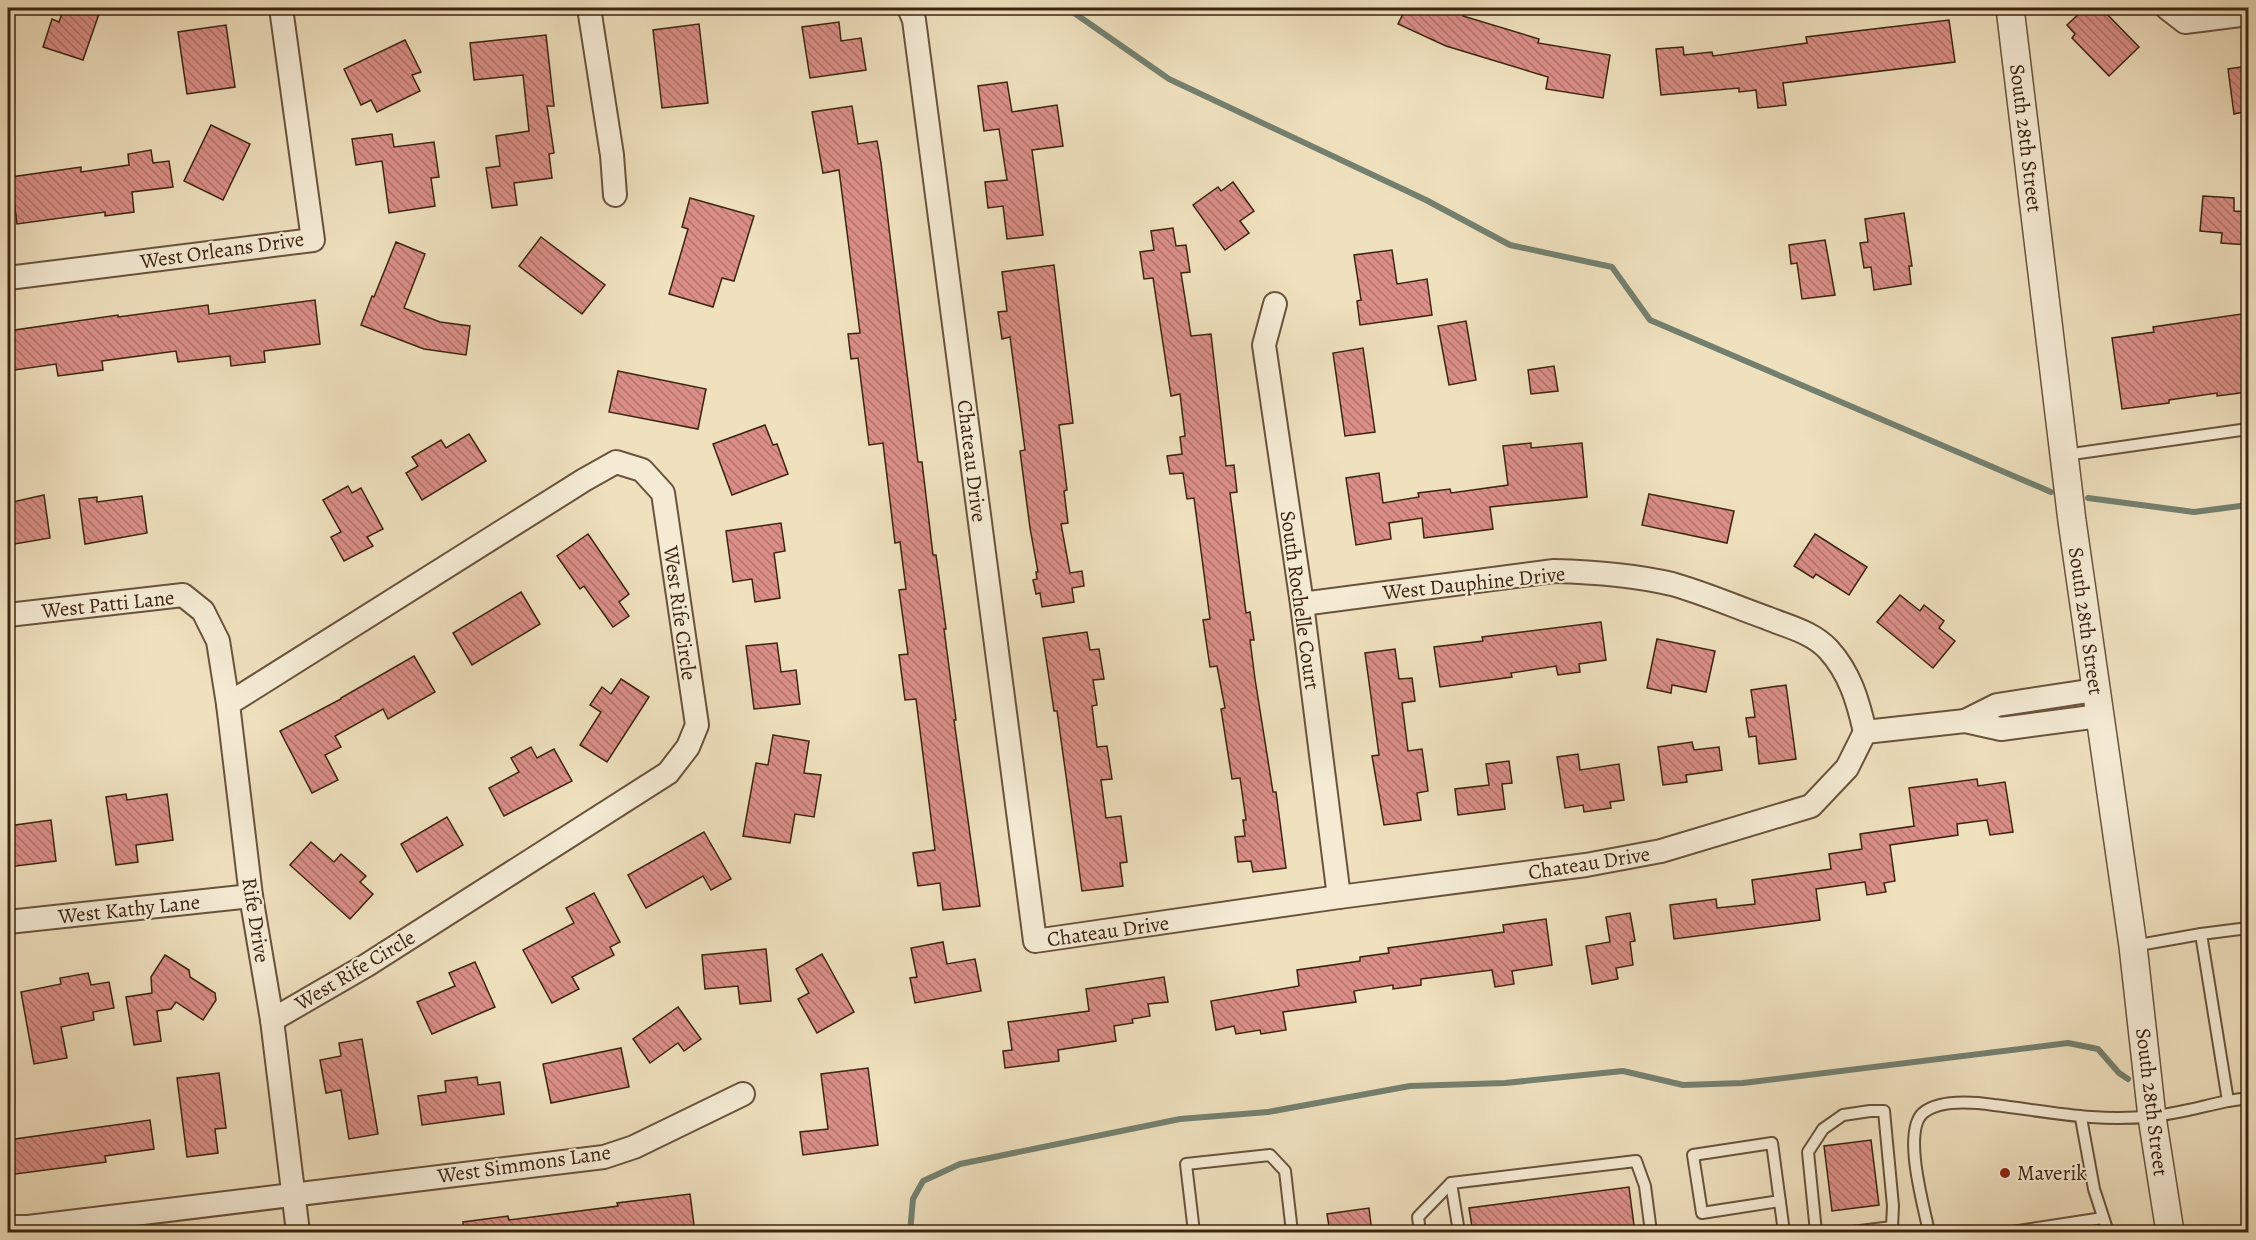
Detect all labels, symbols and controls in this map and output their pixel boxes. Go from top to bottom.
street label: South 28th Street [2003,62,2049,214]
street label: West Orleans Drive [137,225,306,275]
street label: Chateau Drive [951,398,993,524]
street label: South Rochelle Court [1274,509,1326,691]
street label: West Rife Circle [657,543,703,682]
street label: South 28th Street [2062,545,2110,697]
street label: West Dauphine Drive [1380,559,1567,607]
street label: West Patti Lane [39,583,176,625]
street label: Chateau Drive [1526,840,1652,886]
street label: Rife Drive [235,875,277,965]
street label: West Kathy Lane [56,888,201,930]
street label: Chateau Drive [1045,909,1171,953]
street label: West Rife Circle [289,923,420,1017]
street label: South 28th Street [2129,1026,2175,1178]
street label: West Simmons Lane [435,1138,612,1190]
place label: Maverik [2017,1159,2087,1187]
marker: Maverik [1998,1166,2012,1180]

